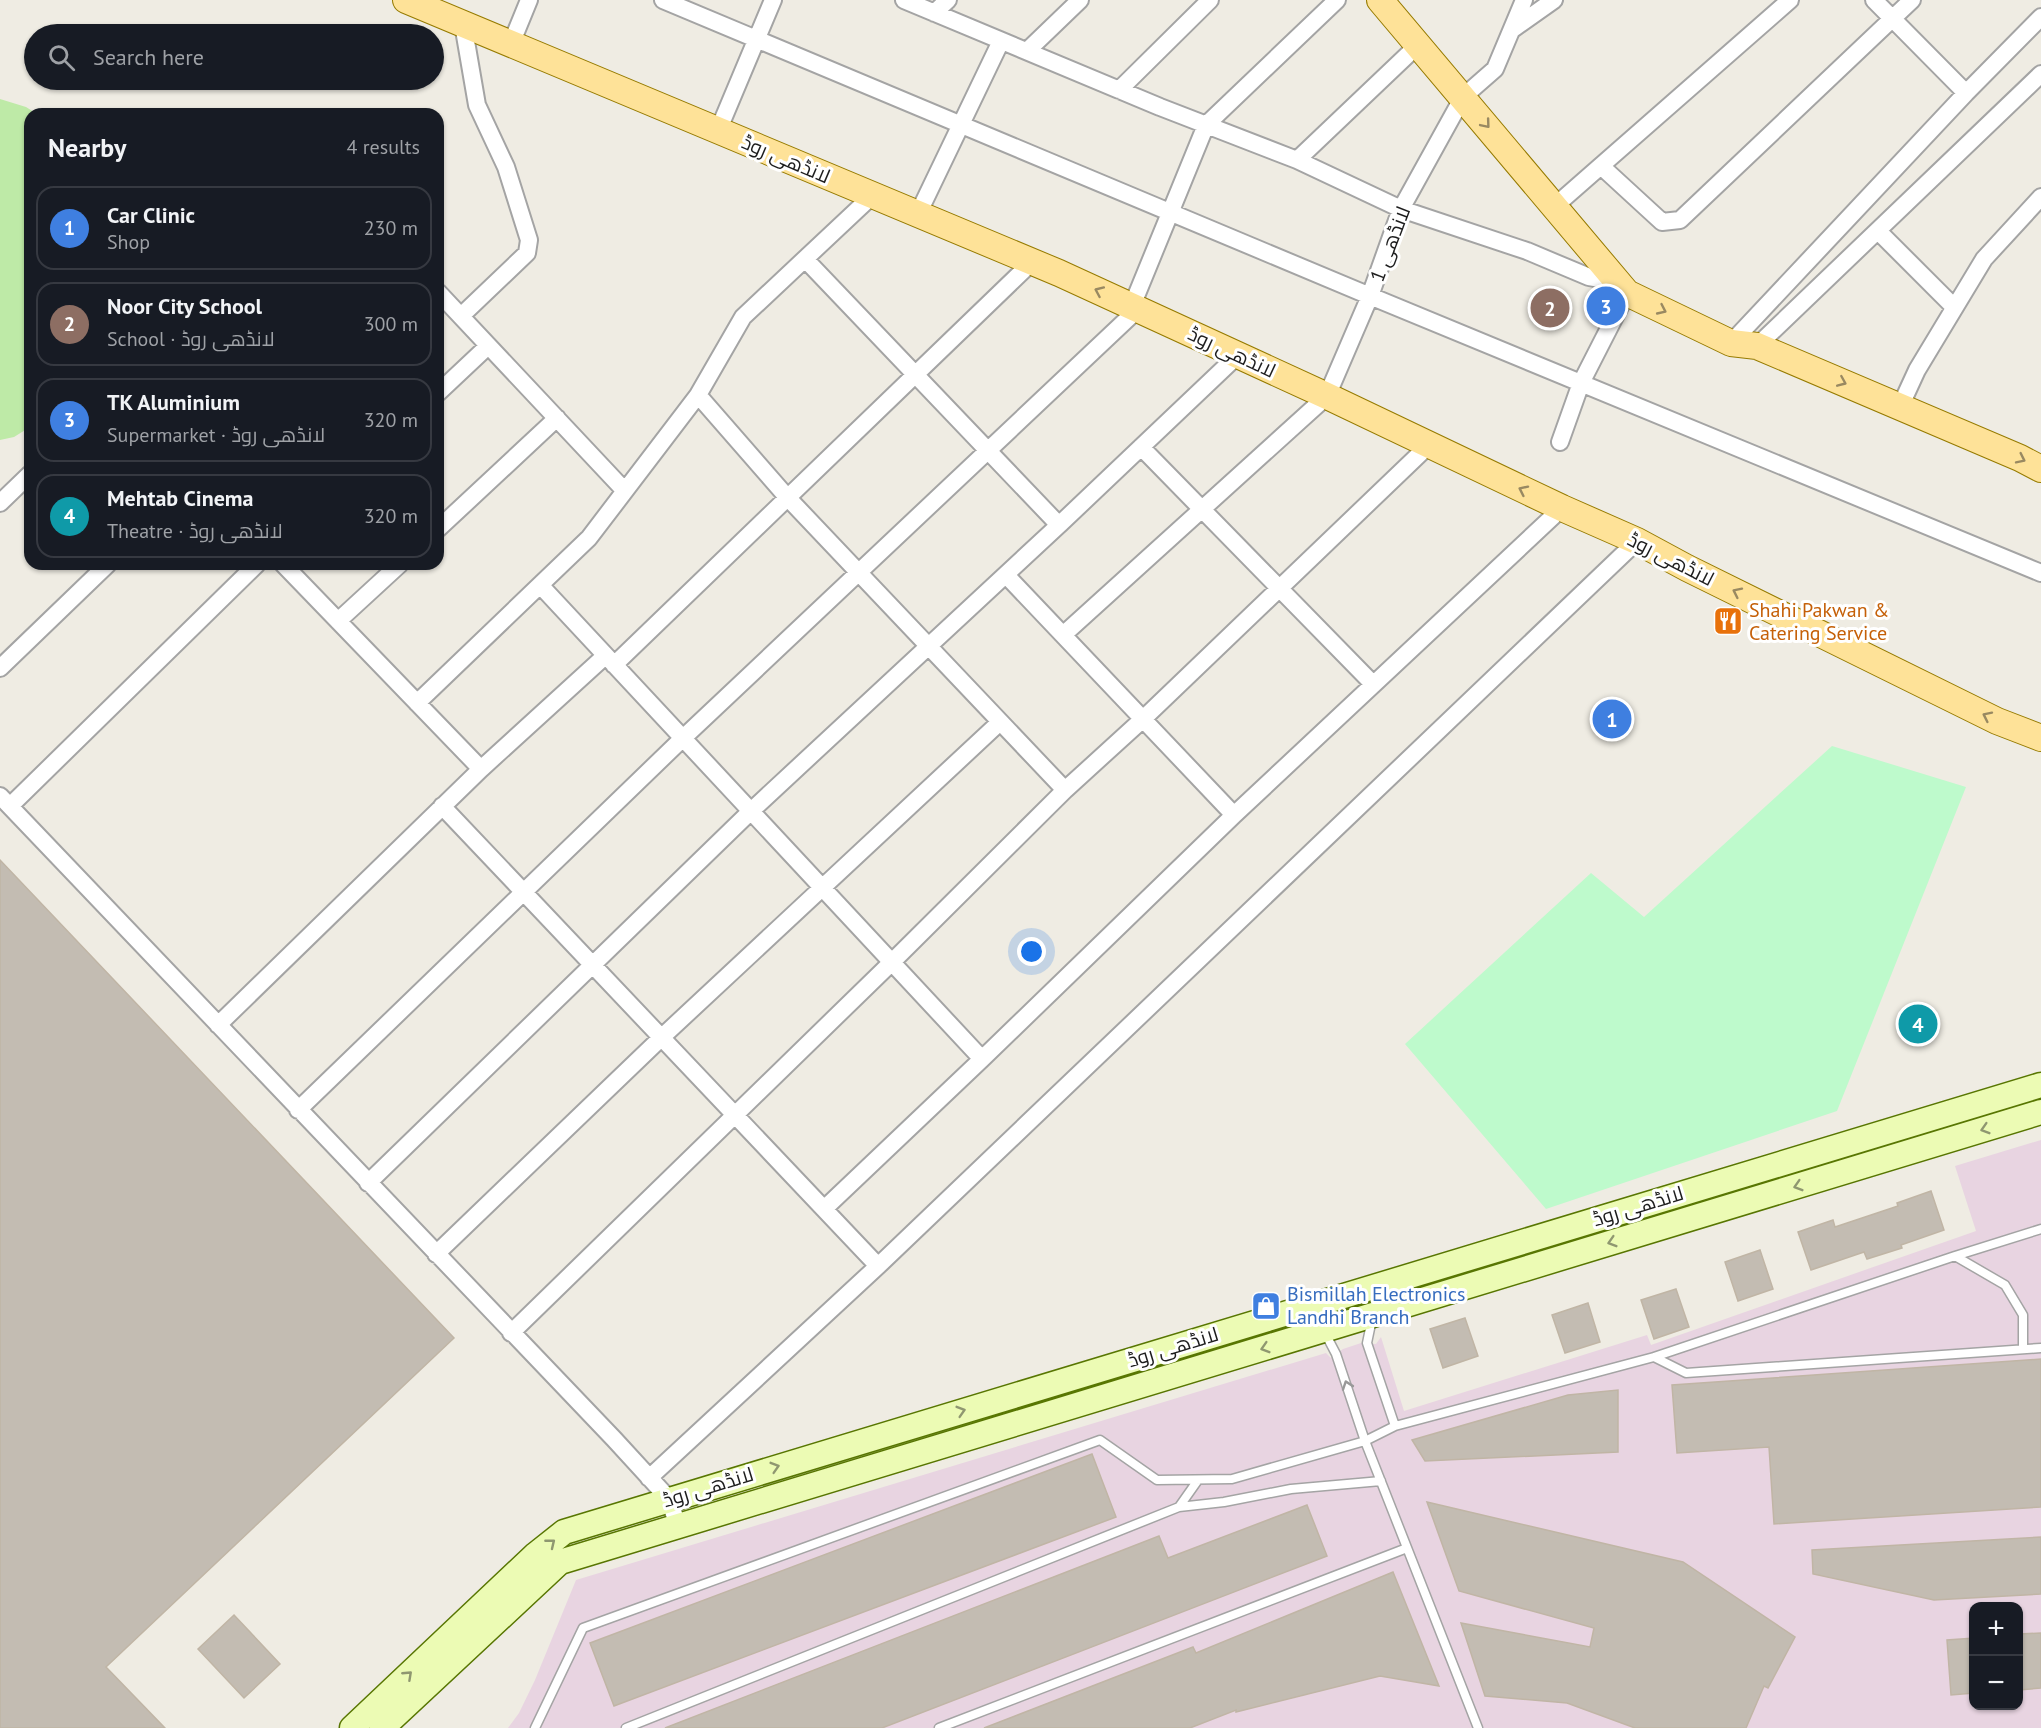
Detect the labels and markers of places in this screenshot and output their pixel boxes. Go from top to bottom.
pin: 3 [1586,284,1626,328]
pin: 2 [1530,286,1570,330]
place label: Shahi Pakwan & Catering Service [1749,597,1889,646]
restaurant icon: Shahi Pakwan & Catering Service [1712,605,1744,637]
pin: 1 [1592,696,1632,742]
pin: 4 [1898,1002,1938,1046]
place label: Bismillah Electronics Landhi Branch [1287,1281,1466,1330]
shop icon: Bismillah Electronics Landhi Branch [1250,1290,1282,1322]

